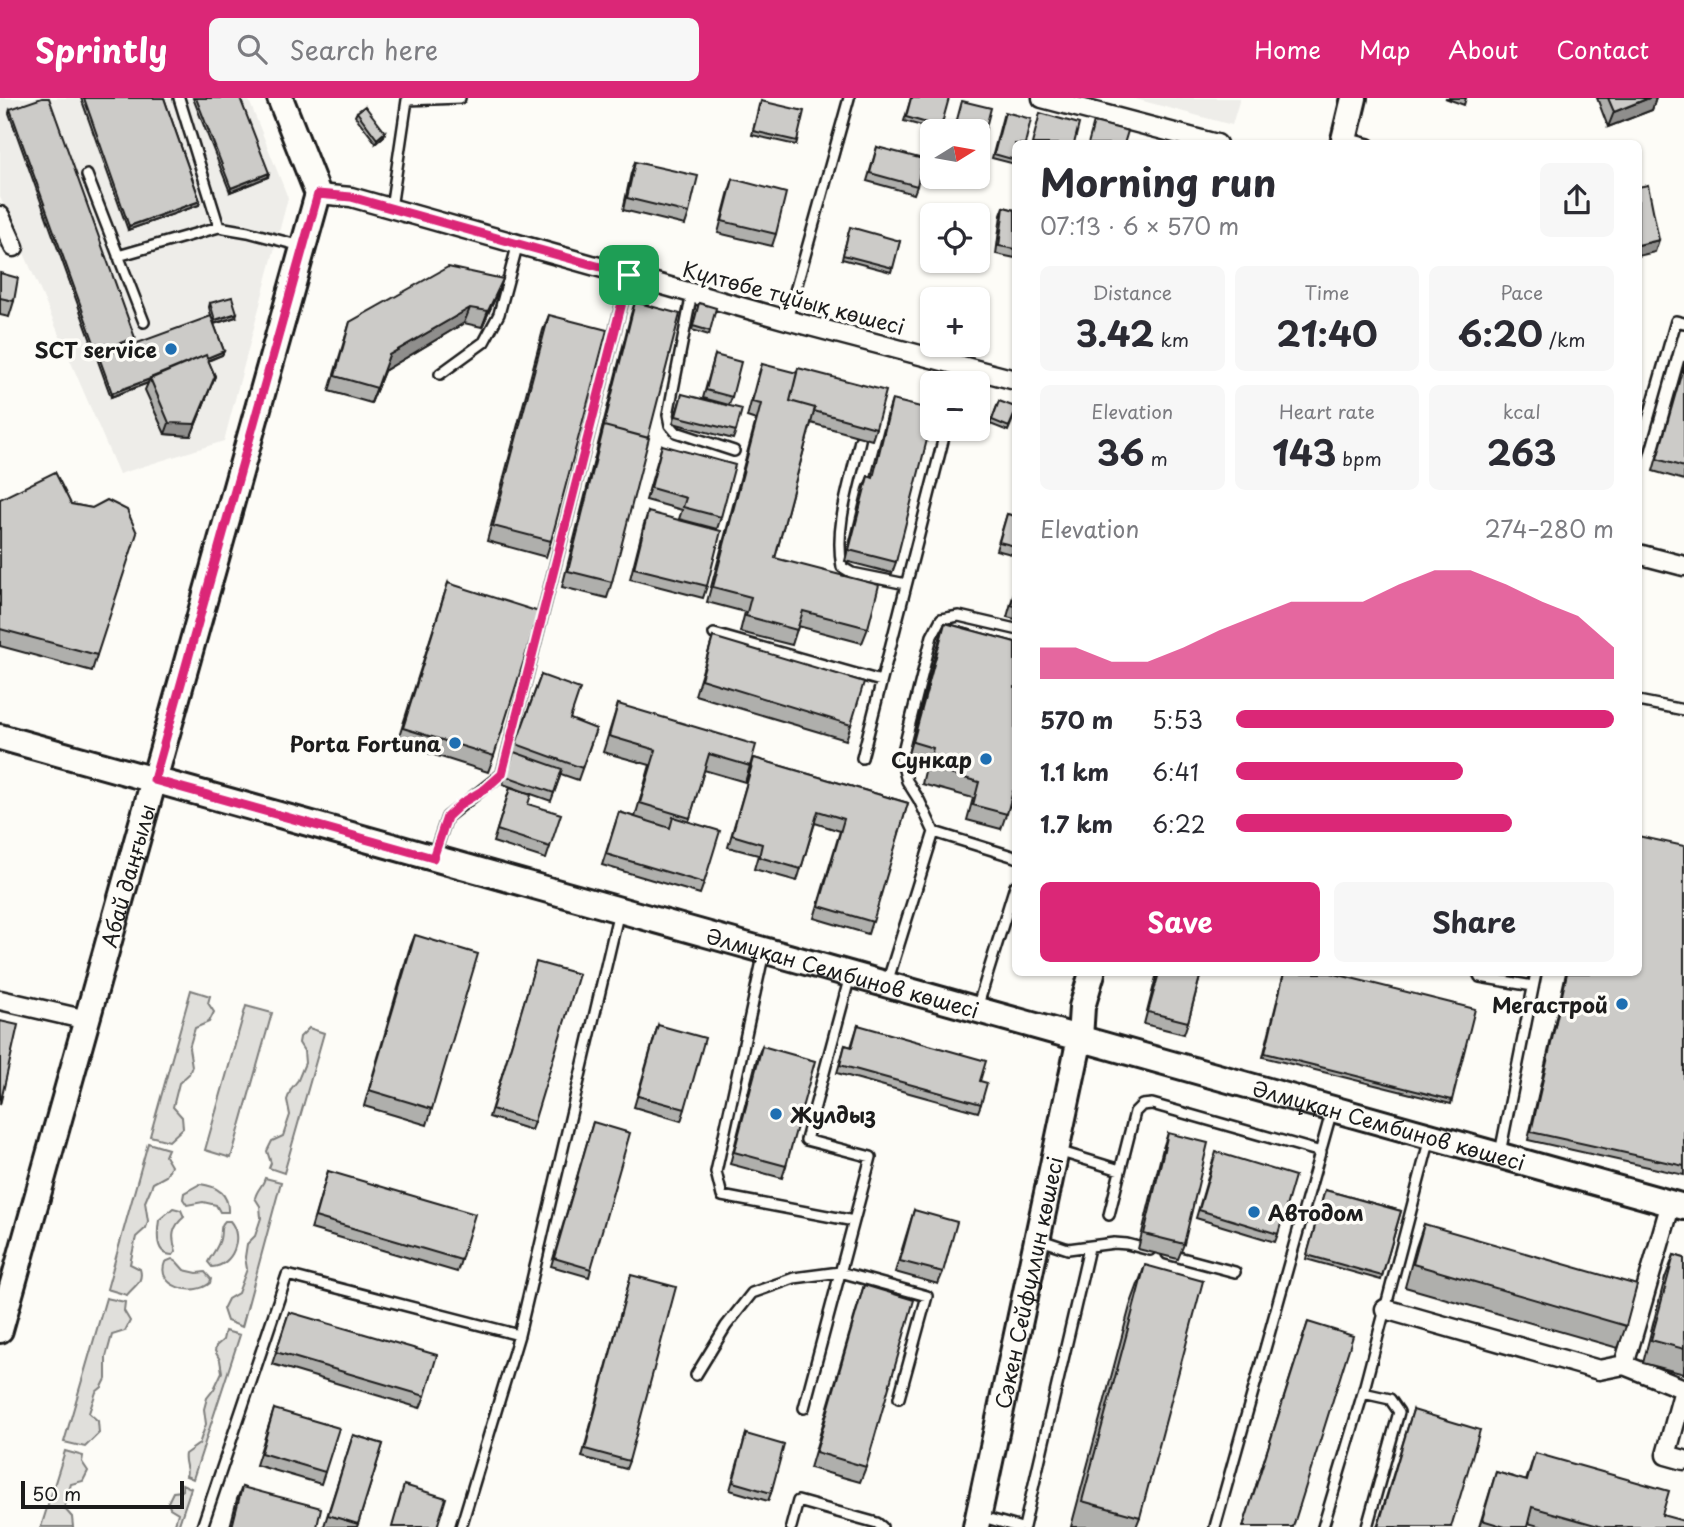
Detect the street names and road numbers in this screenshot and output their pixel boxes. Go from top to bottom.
street label: Күлтөбе тұйық көшесі [679,252,909,342]
street label: Абай даңғылы [92,800,163,951]
street label: Әлмұқан Сембинов көшесі [703,919,983,1026]
street label: Әлмұқан Сембинов көшесі [1249,1071,1529,1178]
street label: Сәкен Сейфуллин көшесі [986,1153,1070,1412]

